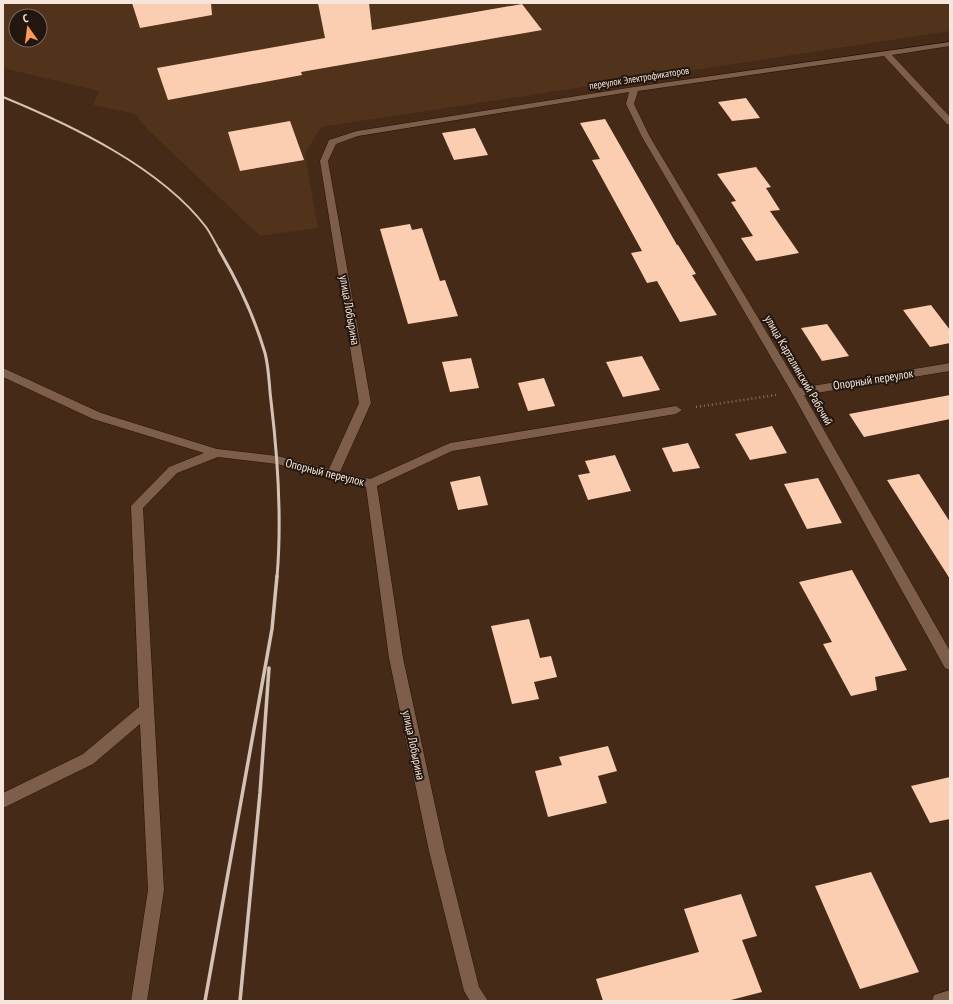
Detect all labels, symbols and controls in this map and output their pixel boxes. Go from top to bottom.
north arrow [8,8,48,48]
text: С [21,11,30,26]
street label: переулок Электрофикаторов [588,64,690,92]
street label: улица Лобырина [336,274,364,346]
street label: улица Карталинский Рабочий [761,312,837,428]
street label: Опорный переулок [832,365,914,393]
street label: Опорный переулок [284,455,366,489]
street label: улица Лобырина [399,709,429,781]

